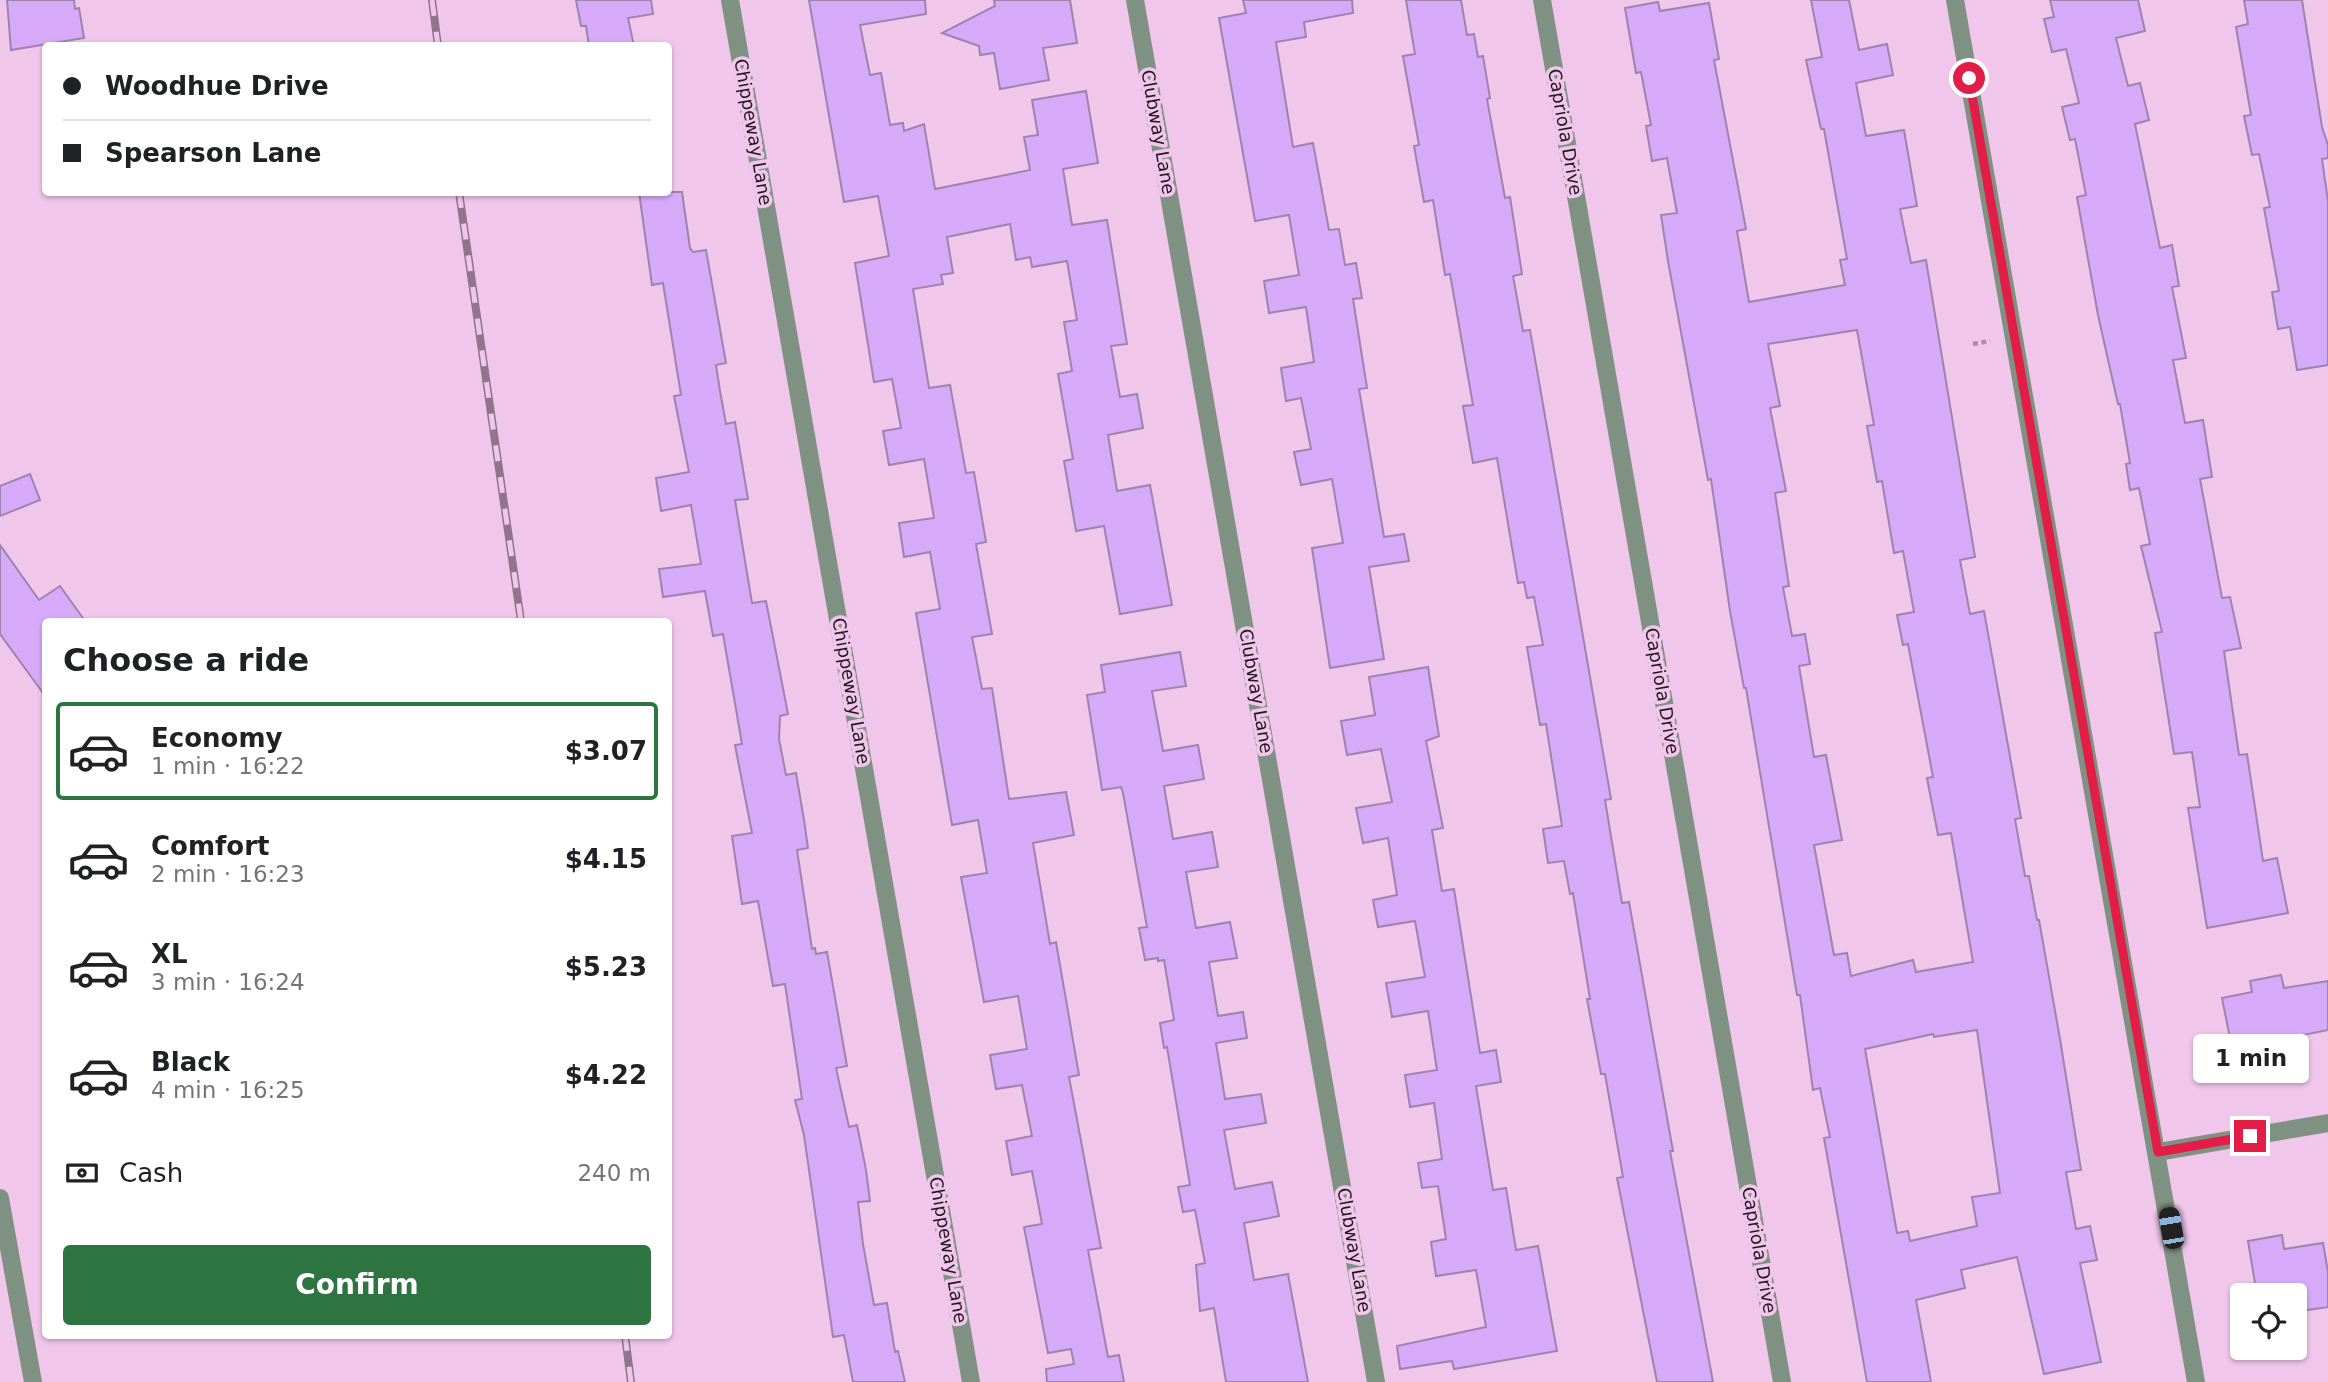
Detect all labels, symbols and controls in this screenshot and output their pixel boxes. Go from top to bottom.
street label: Chippeway Lane [730,57,777,207]
route start [1953,62,1985,94]
street label: Capriola Drive [1544,67,1587,197]
street label: Clubway Lane [1137,68,1180,196]
text: Woodhue Drive [105,71,329,101]
text: Spearson Lane [105,138,322,168]
street label: Chippeway Lane [828,616,875,766]
street label: Capriola Drive [1641,626,1684,756]
street label: Clubway Lane [1235,627,1278,755]
text: Choose a ride [63,641,309,679]
icon: car [67,720,130,783]
text: Economy [151,723,282,753]
text: $3.07 [565,736,647,766]
text: 1 min · 16:22 [151,753,305,779]
icon: car [67,828,130,891]
text: Comfort [151,831,269,861]
text: $4.15 [565,844,647,874]
text: 2 min · 16:23 [151,861,305,887]
icon: car [67,936,130,999]
text: XL [151,939,188,969]
text: $5.23 [565,952,647,982]
text: 3 min · 16:24 [151,969,305,995]
callout: 1 min [2192,1034,2308,1084]
icon: car [67,1044,130,1107]
text: 1 min [2215,1045,2287,1071]
text: Black [151,1047,230,1077]
text: $4.22 [565,1060,647,1090]
text: 4 min · 16:25 [151,1077,305,1103]
route end [2234,1120,2266,1152]
icon: cash [63,1154,101,1192]
text: Cash [119,1158,183,1188]
text: 240 m [577,1160,651,1186]
street label: Chippeway Lane [925,1175,972,1325]
street label: Capriola Drive [1738,1185,1781,1315]
street label: Clubway Lane [1333,1186,1376,1314]
car [2158,1205,2185,1251]
button: Confirm [63,1245,651,1325]
map controls [2230,1283,2307,1360]
button: locate [2230,1283,2307,1360]

